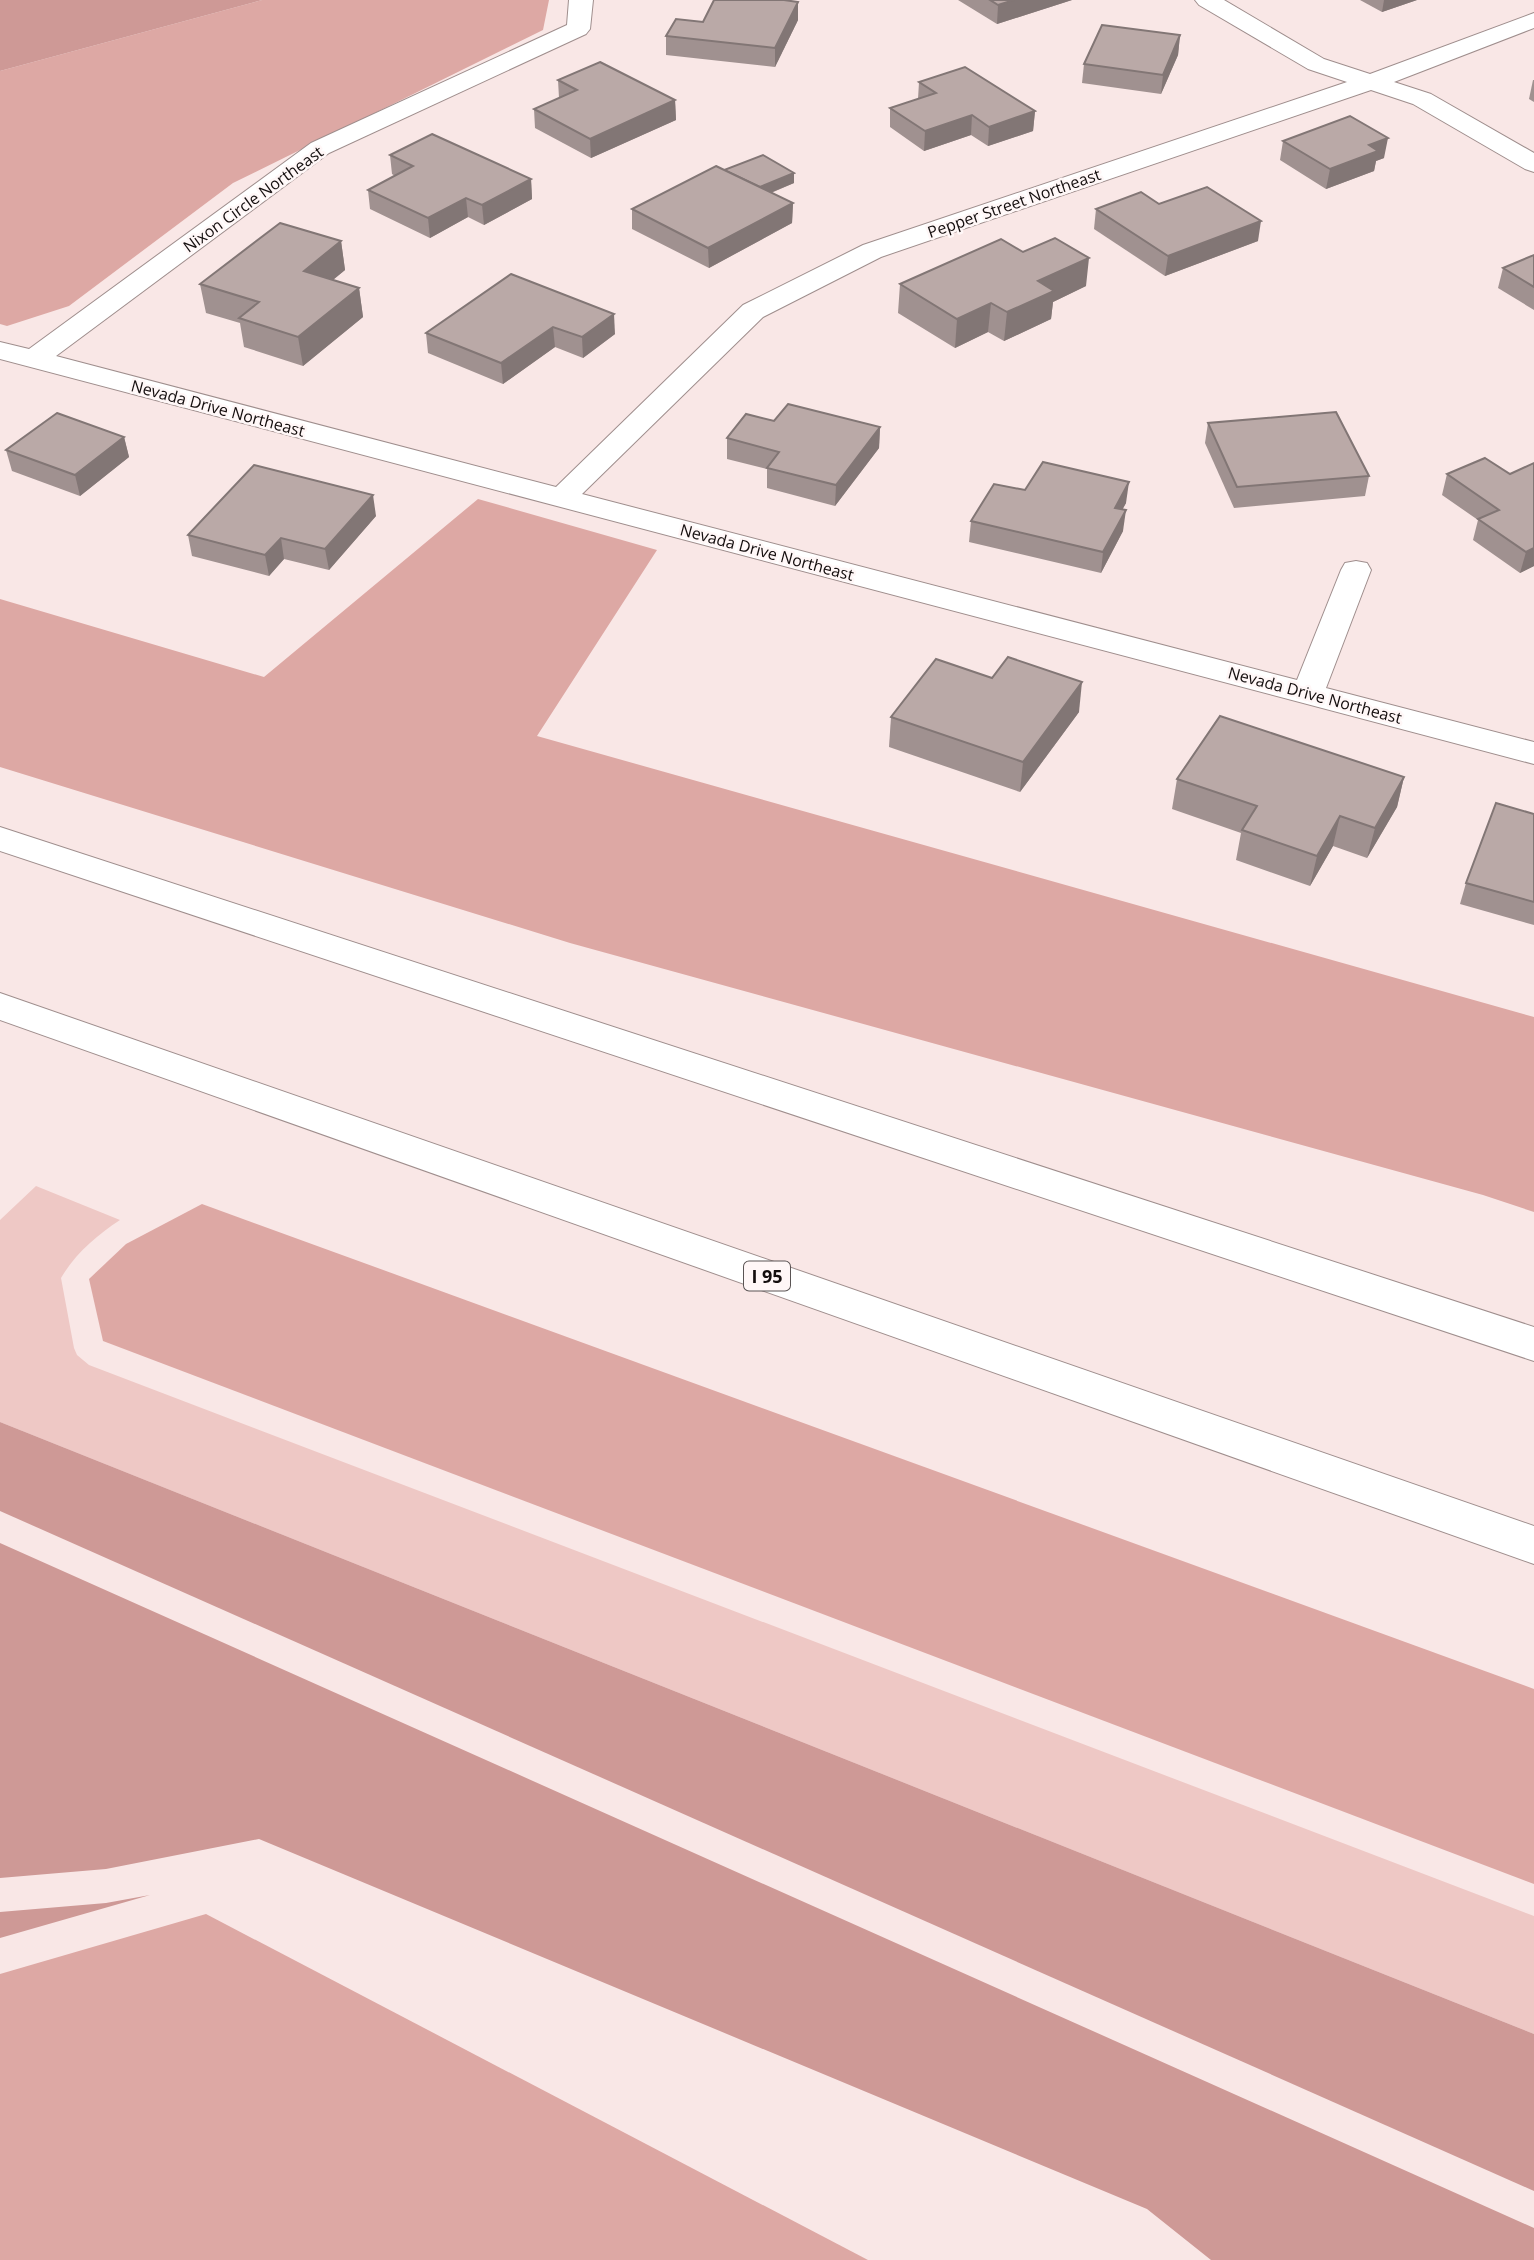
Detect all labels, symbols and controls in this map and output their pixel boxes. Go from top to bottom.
street label: Nixon Circle Northeast [178,140,328,257]
street label: Pepper Street Northeast [925,163,1104,243]
street label: Nevada Drive Northeast [129,374,308,442]
street label: Nevada Drive Northeast [678,518,857,586]
street label: Nevada Drive Northeast [1226,661,1405,729]
road number: I 95 [744,1261,790,1290]

